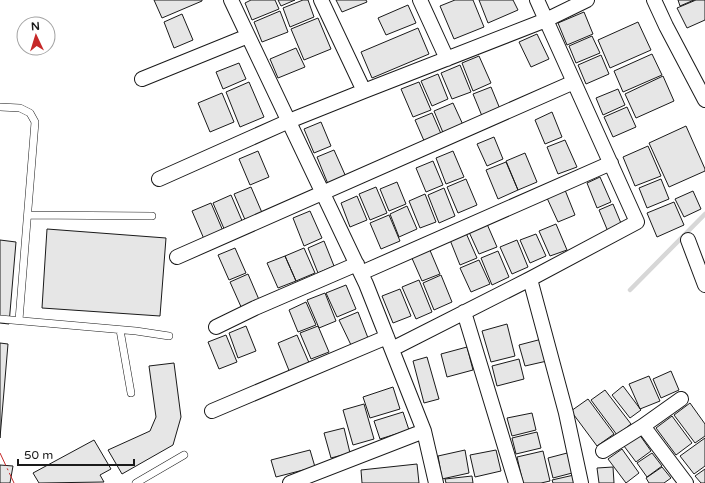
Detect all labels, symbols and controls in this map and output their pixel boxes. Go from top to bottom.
north arrow [16,16,56,56]
text: N [30,20,40,33]
scale bar [18,441,134,467]
text: 50 m [24,448,53,462]

